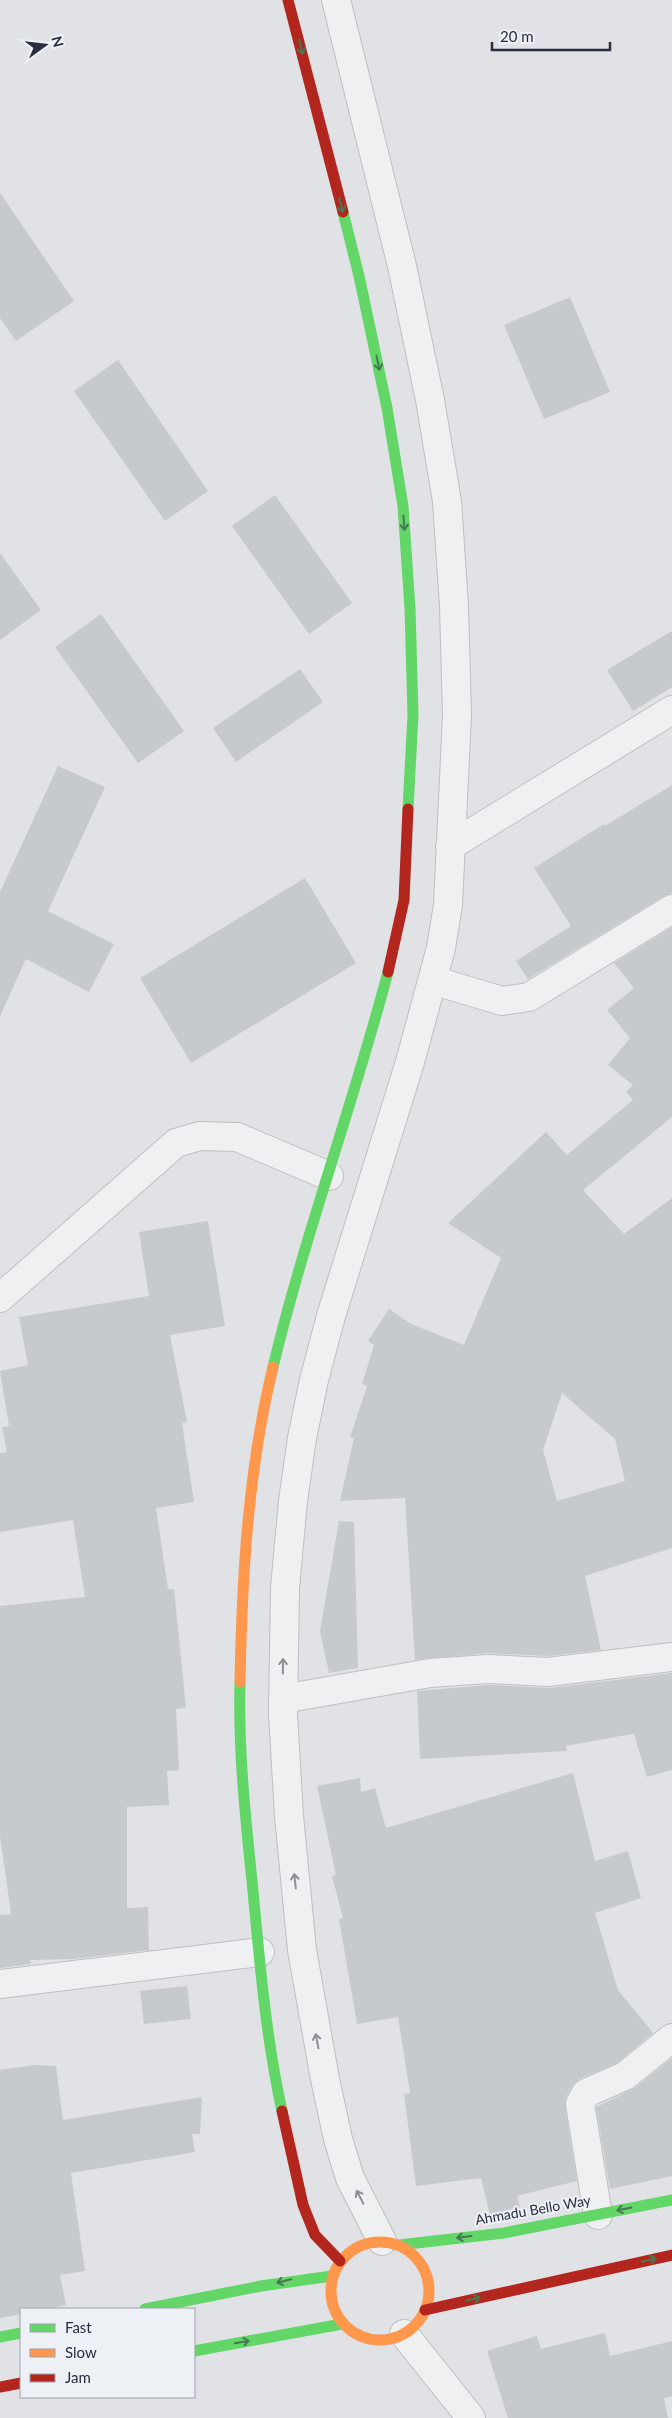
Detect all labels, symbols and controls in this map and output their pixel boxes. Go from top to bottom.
north arrow [20,20,70,70]
scale bar [492,20,610,52]
text: 20 m [500,27,534,45]
text: N [48,34,68,49]
one-way arrow [296,39,306,55]
one-way arrow [336,196,346,212]
one-way arrow [373,354,383,370]
one-way arrow [400,515,409,531]
one-way arrow [279,1658,288,1674]
one-way arrow [291,1873,300,1889]
one-way arrow [312,2034,322,2050]
one-way arrow [355,2190,365,2205]
street label: Ahmadu Bello Way [474,2191,593,2228]
one-way arrow [617,2205,633,2215]
one-way arrow [457,2232,473,2242]
one-way arrow [640,2255,656,2264]
one-way arrow [276,2277,292,2286]
one-way arrow [465,2294,481,2303]
legend [20,2308,195,2398]
text: Fast [65,2318,92,2336]
one-way arrow [233,2337,249,2346]
text: Slow [65,2343,97,2361]
text: Jam [65,2368,91,2386]

